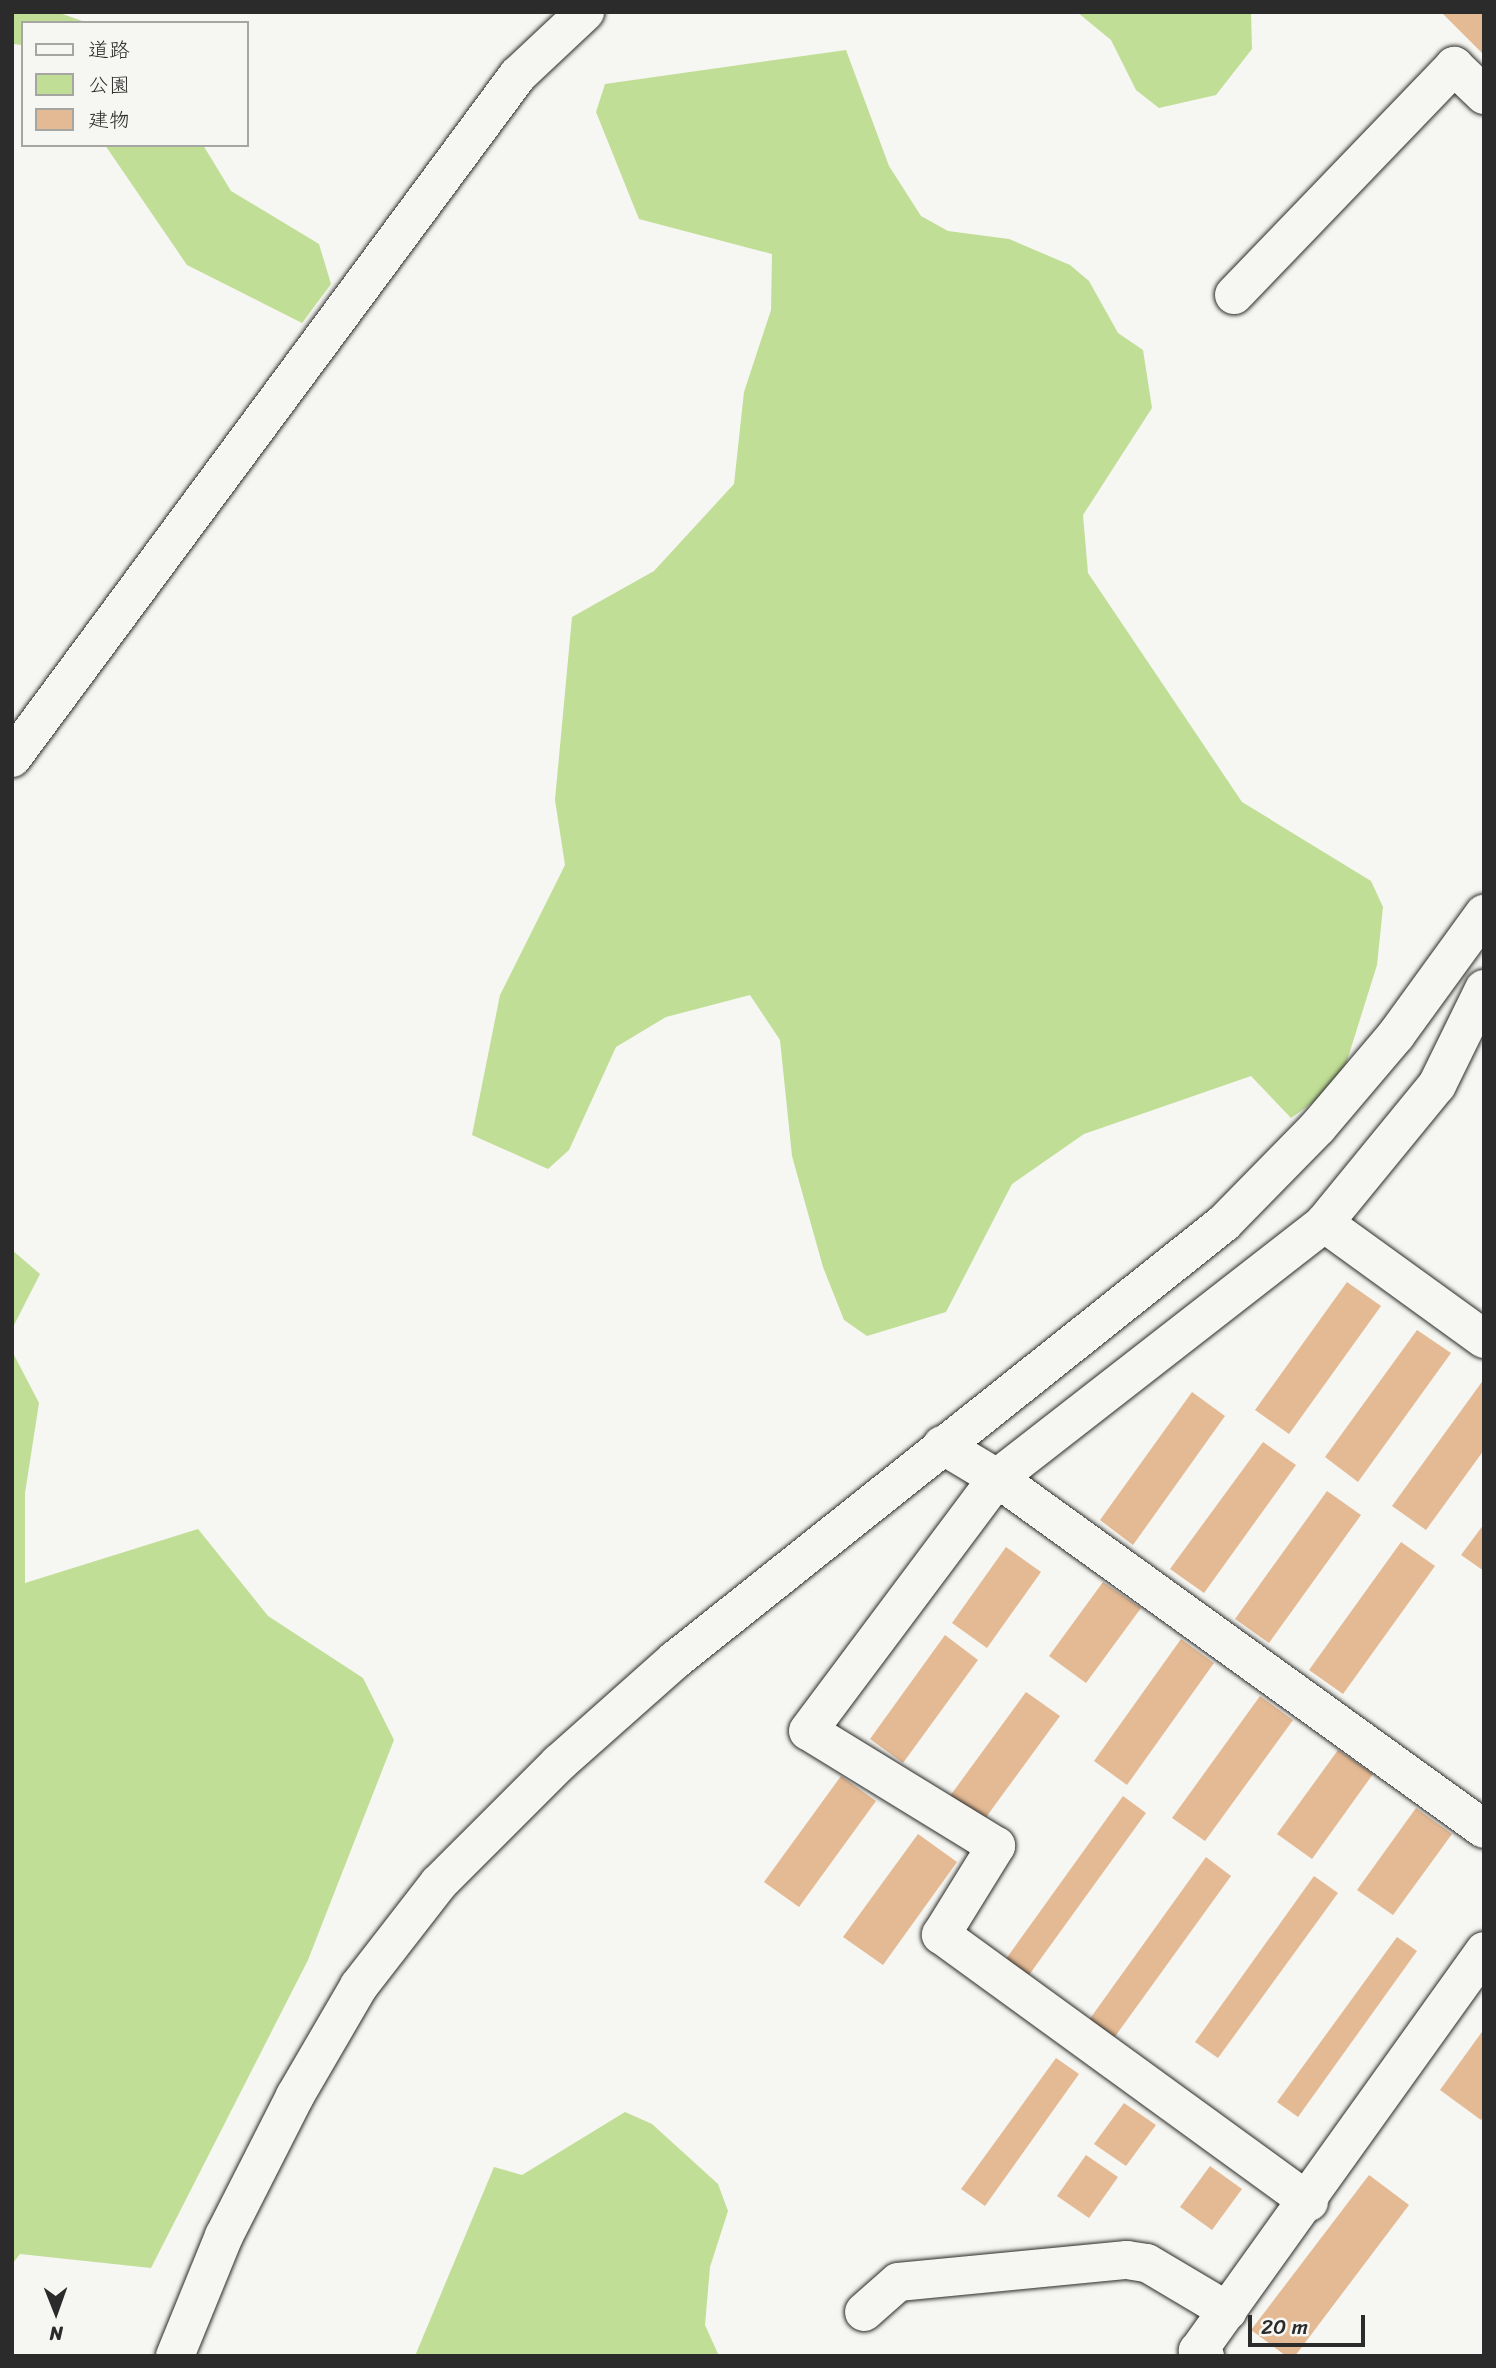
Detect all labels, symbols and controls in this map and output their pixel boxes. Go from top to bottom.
legend [21,21,248,147]
text: 道路 [88,31,130,69]
text: 公園 [88,66,130,104]
text: 建物 [88,101,130,139]
north arrow [21,2277,91,2347]
scale bar [1251,2302,1368,2346]
text: 20 m [1261,2308,1308,2346]
text: N [50,2317,63,2350]

